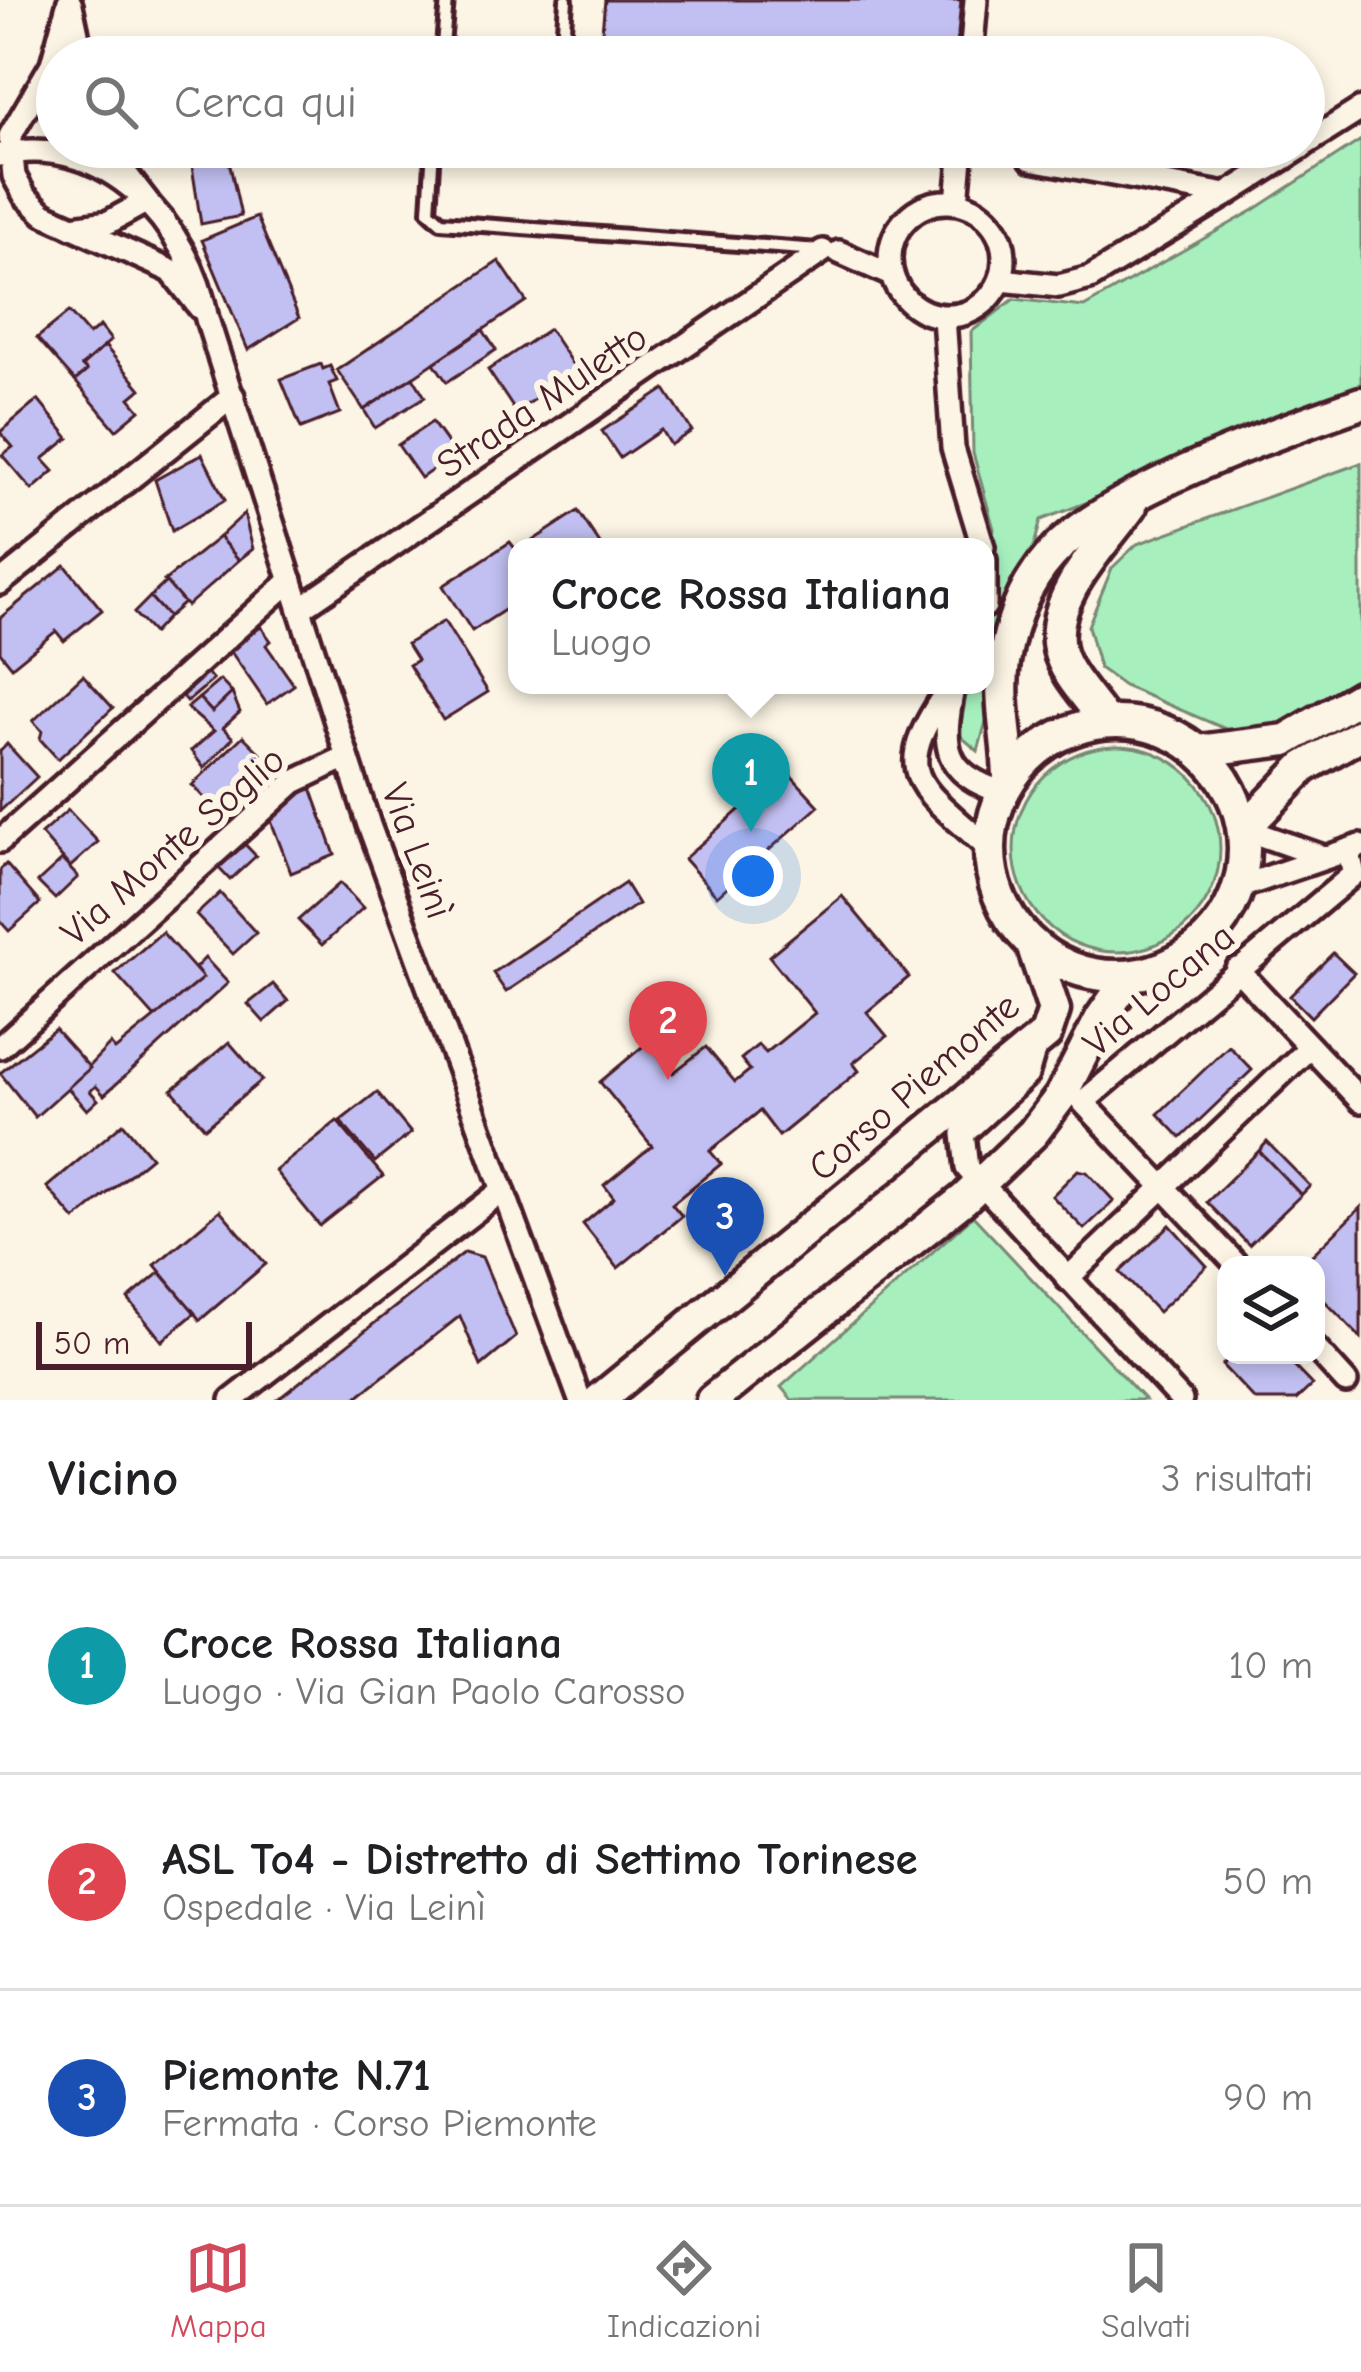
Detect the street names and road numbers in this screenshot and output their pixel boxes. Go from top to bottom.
street label: Strada Muletto [428,314,656,488]
street label: Via Monte Soglio [52,737,294,955]
street label: Via Leinì [372,777,462,925]
street label: Via Locana [1074,914,1244,1066]
street label: Corso Piemonte [800,983,1028,1191]

